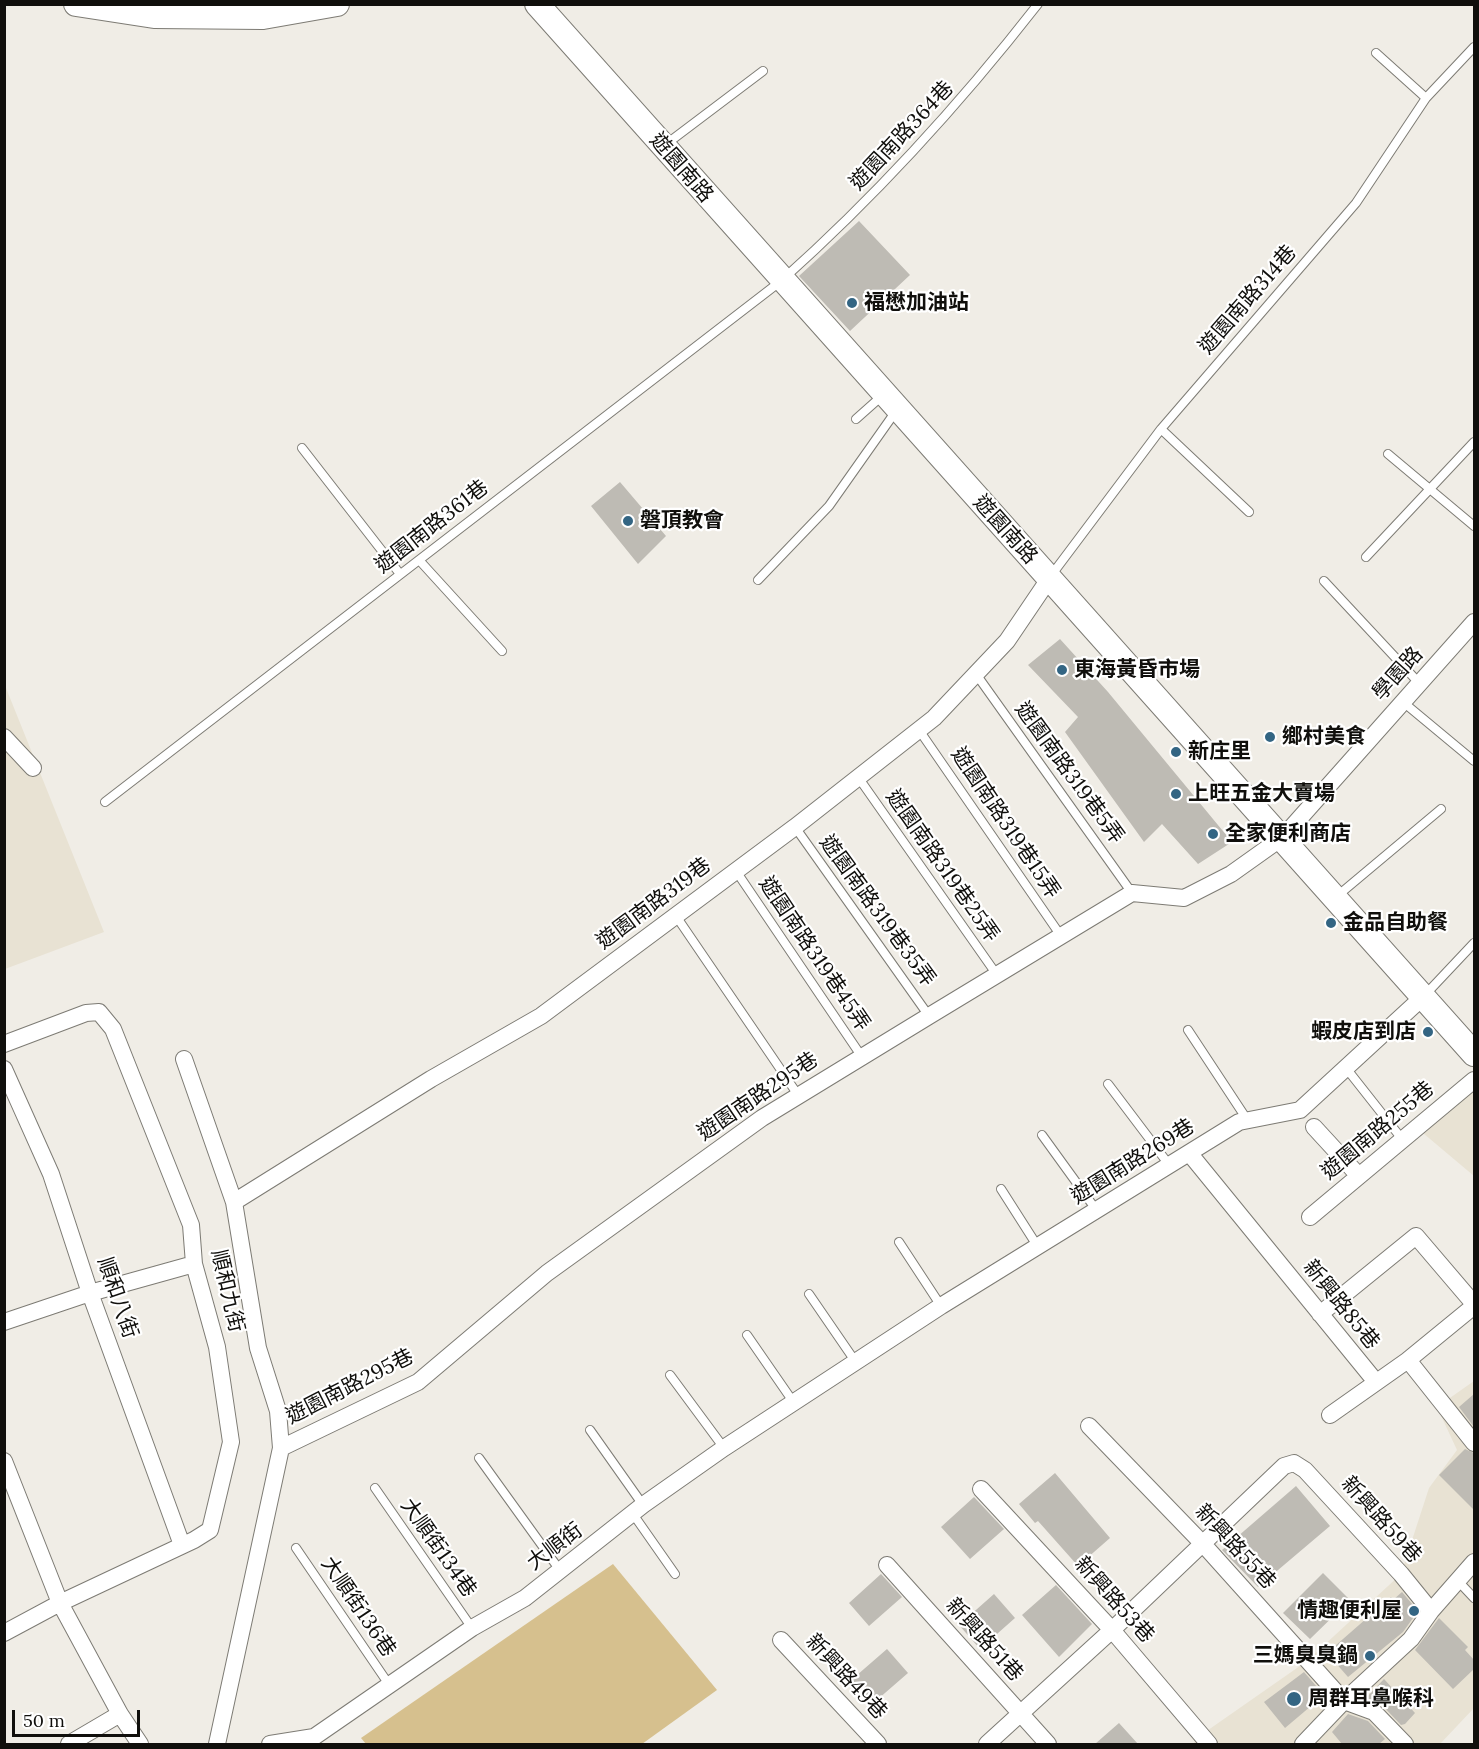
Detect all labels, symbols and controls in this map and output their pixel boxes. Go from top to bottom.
street label: 遊園南路364巷 [845,76,959,196]
street label: 遊園南路 [644,128,718,208]
street label: 遊園南路314巷 [1194,241,1302,359]
place label: 福懋加油站 [864,290,969,316]
marker: 福懋加油站 [845,296,859,310]
street label: 遊園南路361巷 [370,475,494,579]
street label: 遊園南路 [968,490,1042,570]
place label: 磐頂教會 [640,508,724,534]
marker: 磐頂教會 [621,514,635,528]
street label: 學園路 [1368,642,1428,706]
place label: 東海黃昏市場 [1074,657,1200,683]
marker: 東海黃昏市場 [1055,663,1069,677]
street label: 遊園南路319巷5弄 [1009,697,1129,849]
place label: 鄉村美食 [1282,724,1366,750]
marker: 鄉村美食 [1263,730,1277,744]
place label: 新庄里 [1188,739,1251,765]
street label: 遊園南路319巷15弄 [945,743,1065,903]
marker: 新庄里 [1169,745,1183,759]
place label: 上旺五金大賣場 [1188,781,1335,807]
street label: 遊園南路319巷25弄 [880,785,1004,947]
marker: 上旺五金大賣場 [1169,787,1183,801]
place label: 全家便利商店 [1225,821,1351,847]
marker: 全家便利商店 [1206,827,1220,841]
street label: 遊園南路319巷35弄 [814,831,940,991]
street label: 遊園南路319巷 [592,853,716,955]
street label: 遊園南路319巷45弄 [753,872,875,1036]
place label: 金品自助餐 [1343,910,1448,936]
marker: 金品自助餐 [1324,916,1338,930]
place label: 蝦皮店到店 [1311,1019,1416,1045]
marker: 蝦皮店到店 [1421,1025,1435,1039]
street label: 遊園南路295巷 [693,1047,823,1147]
street label: 遊園南路255巷 [1317,1077,1439,1185]
street label: 遊園南路269巷 [1067,1114,1199,1210]
street label: 順和九街 [205,1247,249,1335]
street label: 順和八街 [91,1254,143,1342]
street label: 新興路85巷 [1297,1255,1385,1355]
street label: 遊園南路295巷 [282,1344,418,1430]
street label: 新興路59巷 [1336,1472,1426,1568]
street label: 大順街134巷 [395,1494,481,1602]
street label: 新興路55巷 [1189,1499,1281,1595]
street label: 大順街 [522,1518,588,1576]
street label: 大順街136巷 [315,1552,401,1662]
street label: 新興路53巷 [1069,1552,1159,1648]
street label: 新興路51巷 [940,1593,1028,1687]
place label: 情趣便利屋 [1297,1598,1402,1624]
marker: 情趣便利屋 [1407,1604,1421,1618]
street label: 新興路49巷 [800,1629,892,1725]
place label: 三媽臭臭鍋 [1253,1643,1358,1669]
marker: 三媽臭臭鍋 [1363,1649,1377,1663]
place label: 周群耳鼻喉科 [1308,1686,1434,1712]
marker: 周群耳鼻喉科 [1285,1690,1303,1708]
scale bar [15,1698,142,1736]
text: 50 m [23,1709,65,1732]

